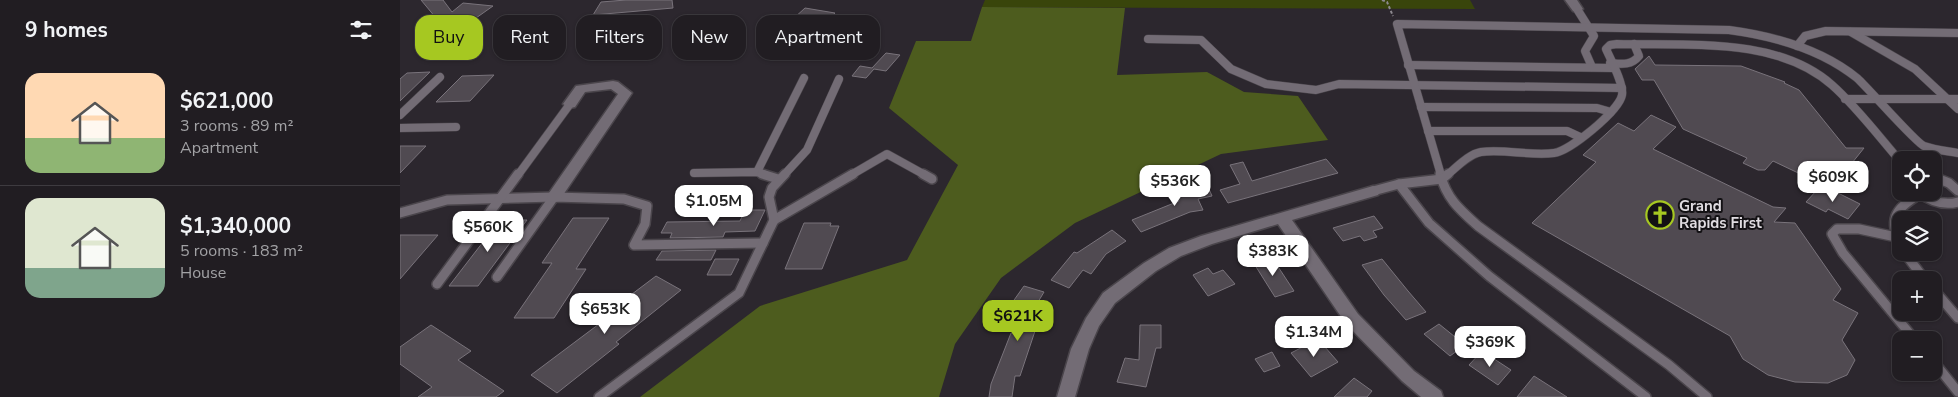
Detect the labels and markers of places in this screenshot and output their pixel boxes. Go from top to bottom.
pin: $609K [1798,160,1868,203]
pin: $536K [1140,164,1210,207]
pin: $1.05M [673,184,755,227]
place label: Grand Rapids First [1679,196,1762,233]
church icon: Grand Rapids First [1645,200,1675,230]
pin: $560K [453,210,523,253]
pin: $383K [1238,234,1308,277]
pin: $653K [570,292,640,335]
pin: $621K [983,300,1053,342]
pin: $1.34M [1273,316,1355,358]
pin: $369K [1455,326,1525,368]

